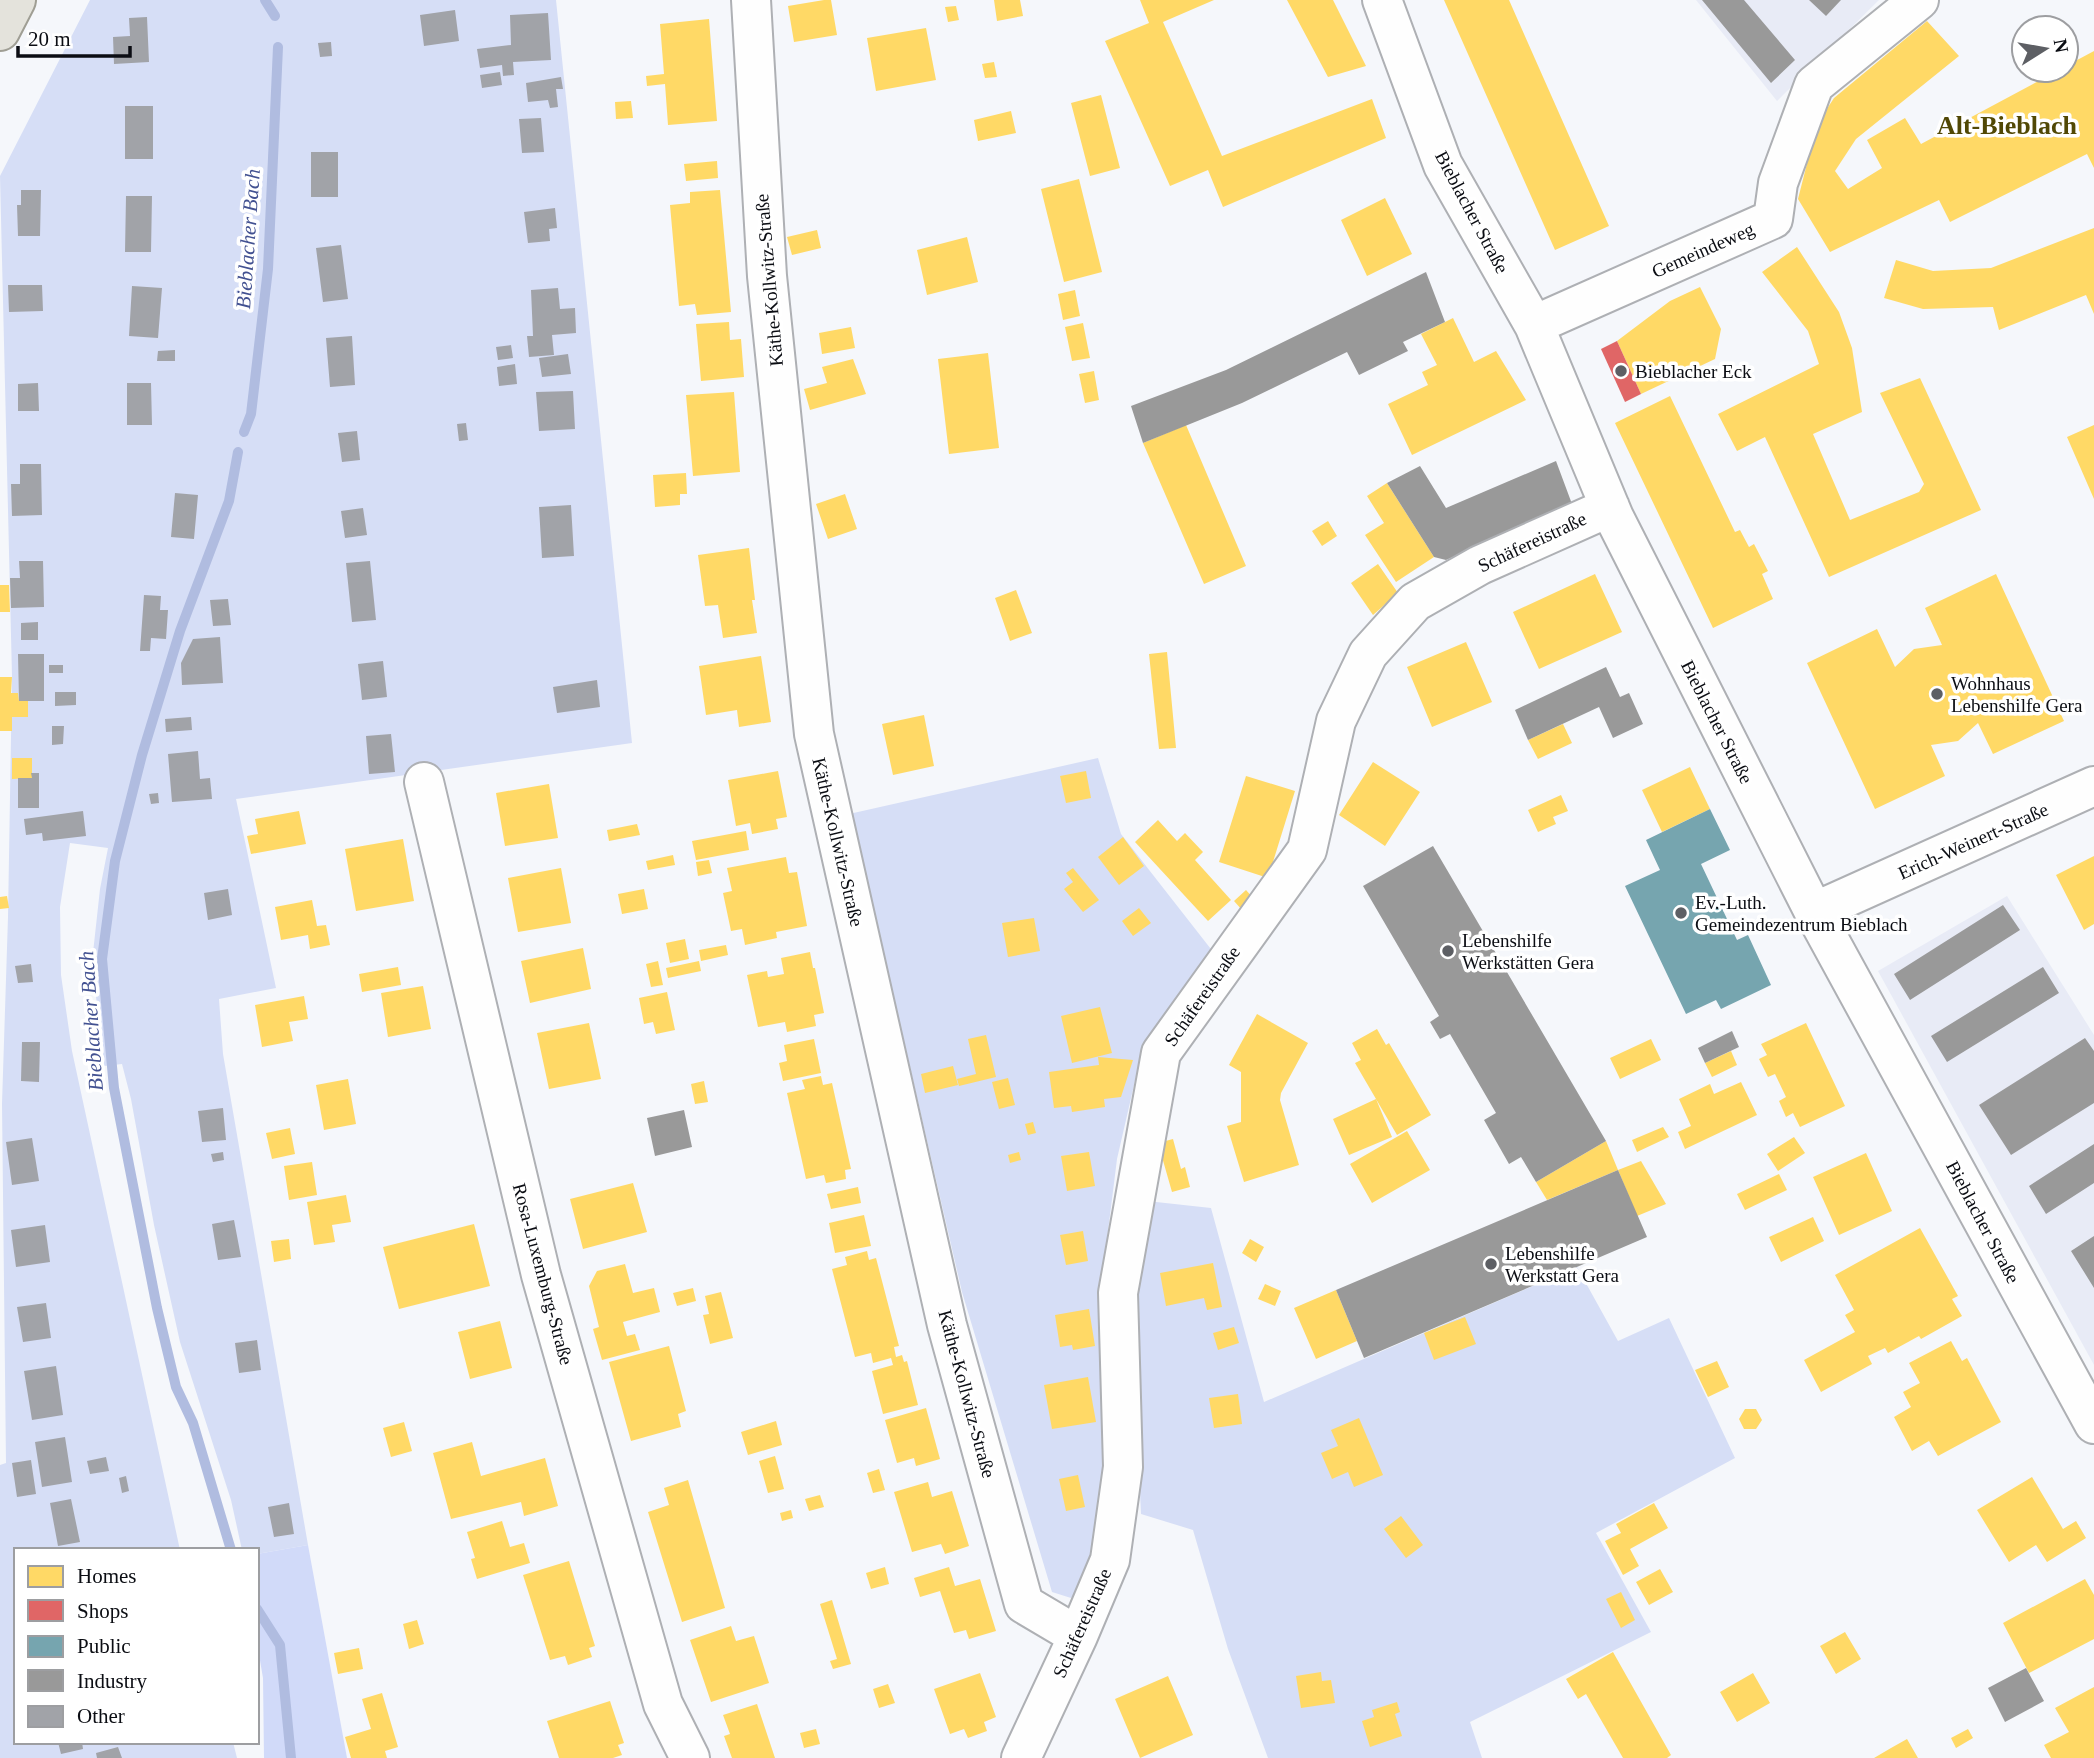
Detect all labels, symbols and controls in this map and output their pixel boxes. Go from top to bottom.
scale bar [18,14,130,58]
north arrow [2010,14,2080,84]
text: 20 m [28,27,71,51]
text: N [2050,37,2073,55]
district label: Alt-Bieblach [1937,111,2078,140]
street label: Bieblacher Straße [1431,147,1513,277]
water label: Bieblacher Bach [231,168,265,310]
street label: Käthe-Kollwitz-Straße [751,193,787,367]
street label: Gemeindeweg [1649,218,1758,282]
place label: Bieblacher Eck [1635,361,1752,382]
marker: Bieblacher Eck [1613,363,1629,379]
street label: Schäfereistraße [1474,508,1590,576]
street label: Bieblacher Straße [1677,657,1757,787]
place label: Wohnhaus Lebenshilfe Gera [1951,673,2083,716]
marker: Wohnhaus Lebenshilfe Gera [1929,686,1945,702]
street label: Käthe-Kollwitz-Straße [808,755,868,929]
street label: Erich-Weinert-Straße [1895,798,2051,884]
place label: Ev.-Luth. Gemeindezentrum Bieblach [1695,892,1908,935]
marker: Ev.-Luth. Gemeindezentrum Bieblach [1673,905,1689,921]
place label: Lebenshilfe Werkstätten Gera [1462,930,1595,973]
street label: Schäfereistraße [1160,942,1244,1050]
marker: Lebenshilfe Werkstätten Gera [1440,943,1456,959]
water label: Bieblacher Bach [74,950,108,1092]
street label: Bieblacher Straße [1942,1157,2024,1287]
street label: Rosa-Luxemburg-Straße [509,1181,577,1367]
place label: Lebenshilfe Werkstatt Gera [1505,1243,1620,1286]
marker: Lebenshilfe Werkstatt Gera [1483,1256,1499,1272]
street label: Käthe-Kollwitz-Straße [934,1308,1000,1480]
legend [14,1548,259,1744]
text: Homes [77,1564,137,1588]
street label: Schäfereistraße [1049,1565,1115,1681]
text: Shops [77,1599,128,1623]
text: Public [77,1634,131,1658]
text: Industry [77,1669,147,1693]
text: Other [77,1704,125,1728]

